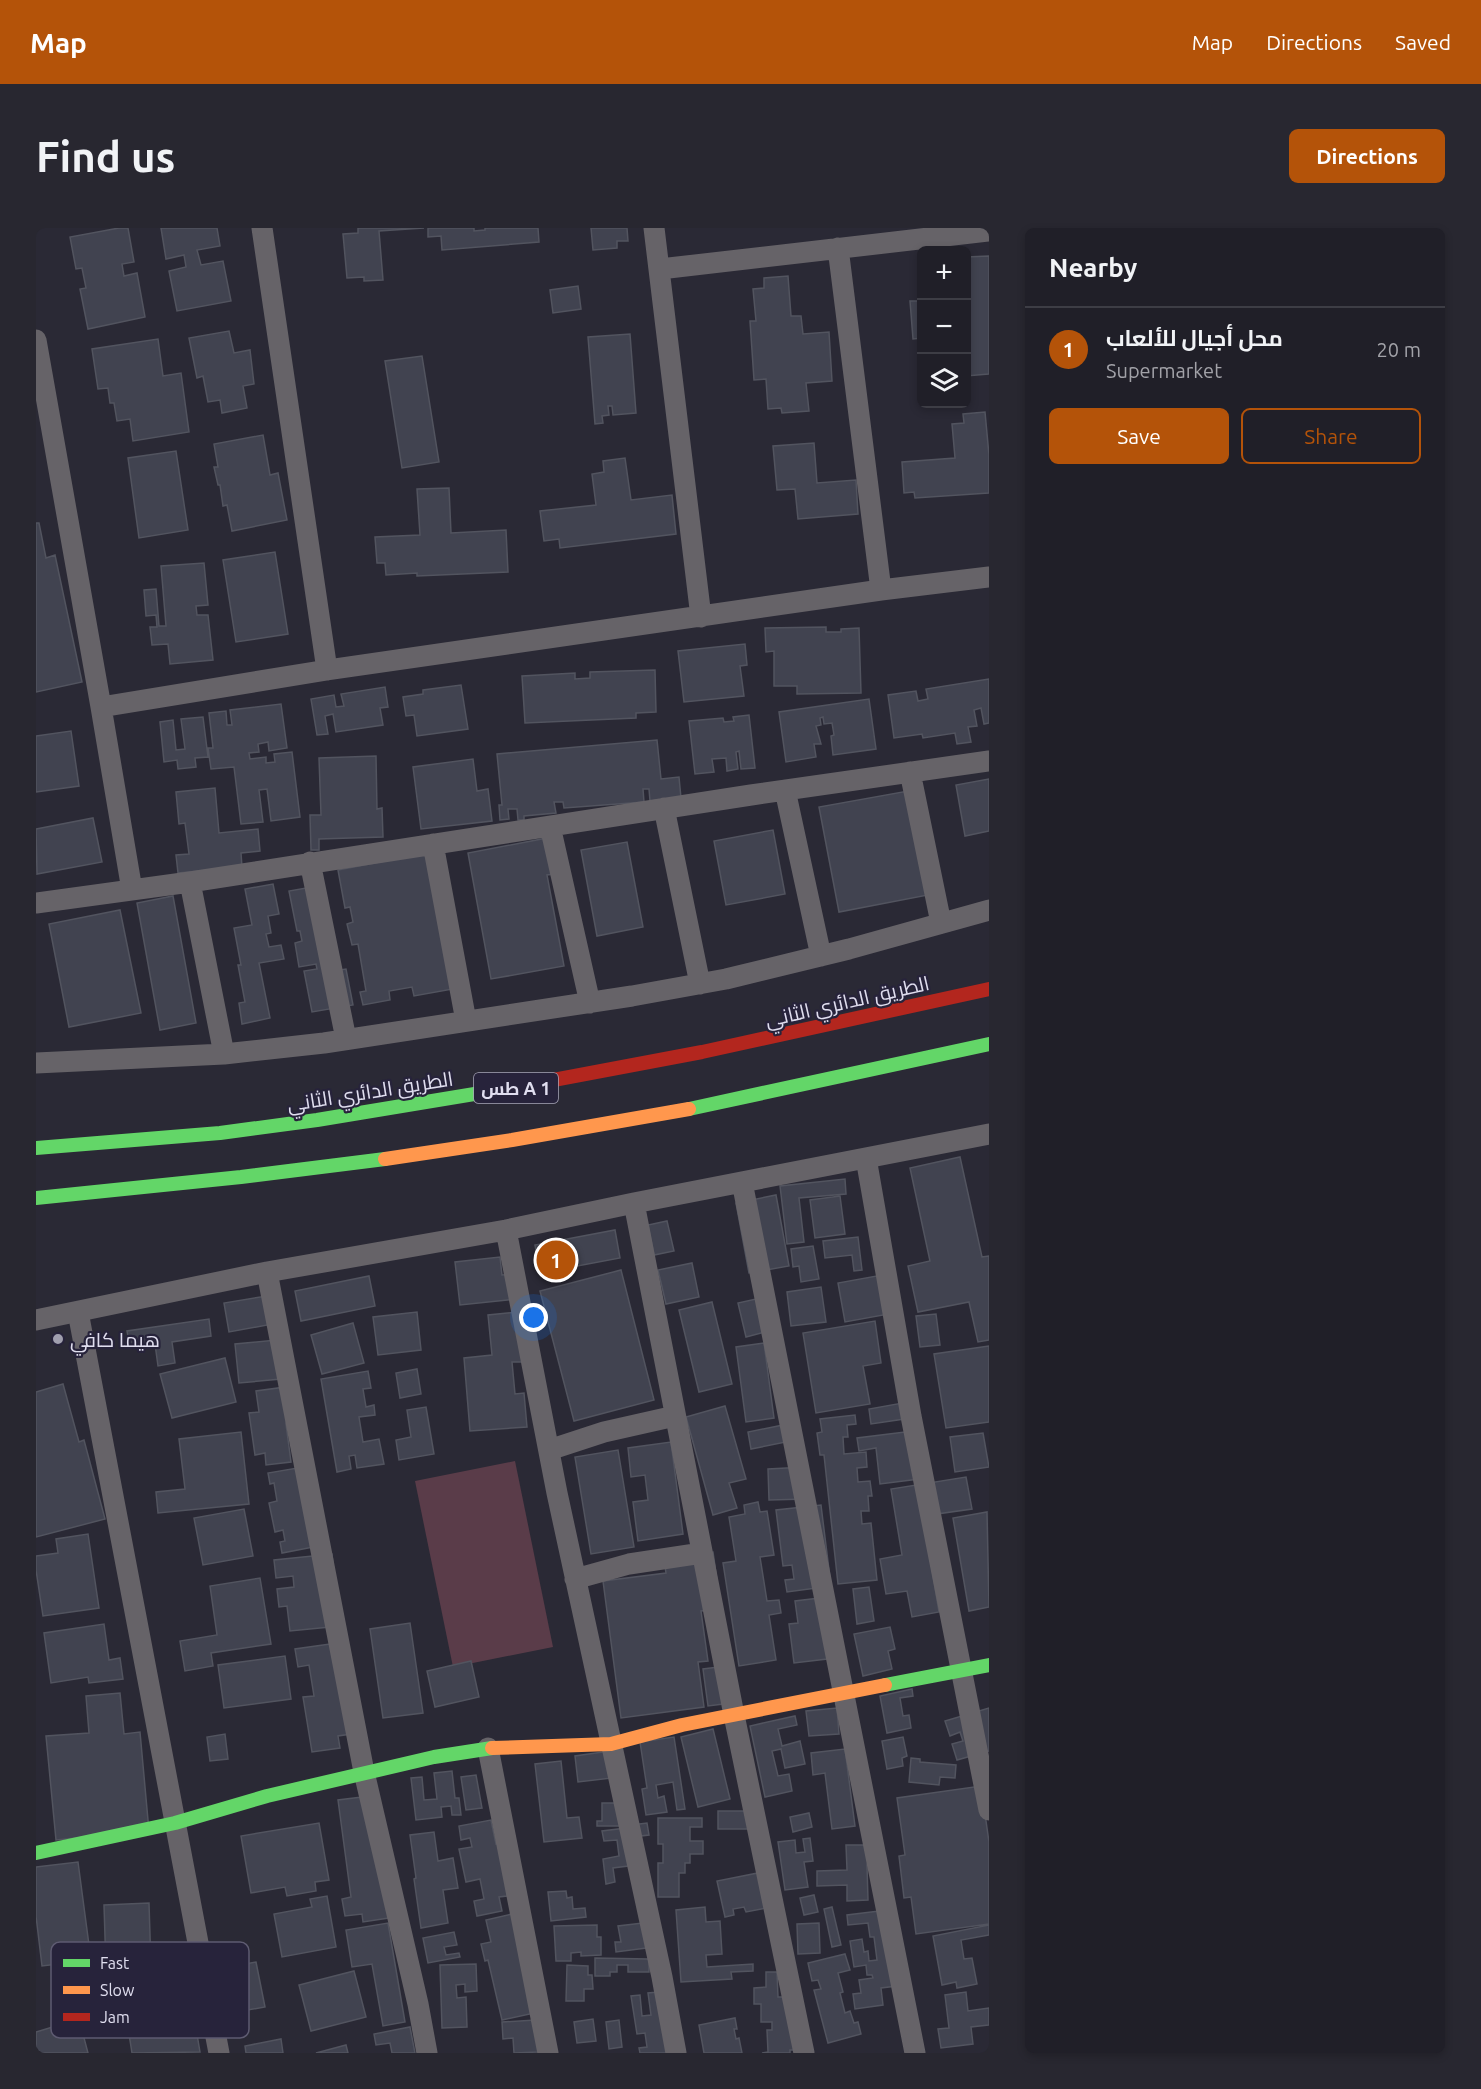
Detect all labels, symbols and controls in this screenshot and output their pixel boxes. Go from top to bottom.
text: Map [30,27,87,58]
text: Map [1192,30,1233,54]
text: Directions [1266,30,1362,54]
text: Saved [1395,30,1451,54]
button: Directions [1289,129,1445,183]
text: Find us [36,133,175,180]
map controls [917,246,971,408]
button: + [917,246,971,300]
text: Nearby [1049,253,1137,282]
button: − [917,300,971,354]
text: محل أجيال للألعاب [1106,325,1283,350]
text: 1 [1063,338,1074,361]
text: 20 m [1377,338,1421,361]
button: layers [917,354,971,408]
text: Supermarket [1106,359,1222,382]
button: Save [1049,408,1229,464]
button: Share [1241,408,1421,464]
street label: الطريق الدائري الثاني [763,971,932,1036]
street label: الطريق الدائري الثاني [285,1067,455,1120]
road number: طس A 1 [474,1073,558,1103]
pin: 1 [536,1238,576,1282]
your location [519,1303,548,1332]
place label: هيما كافي [70,1328,160,1356]
marker: هيما كافي [51,1332,65,1346]
legend [51,1942,249,2038]
text: Fast [100,1954,130,1972]
text: Slow [100,1981,135,1999]
text: Jam [100,2008,130,2026]

